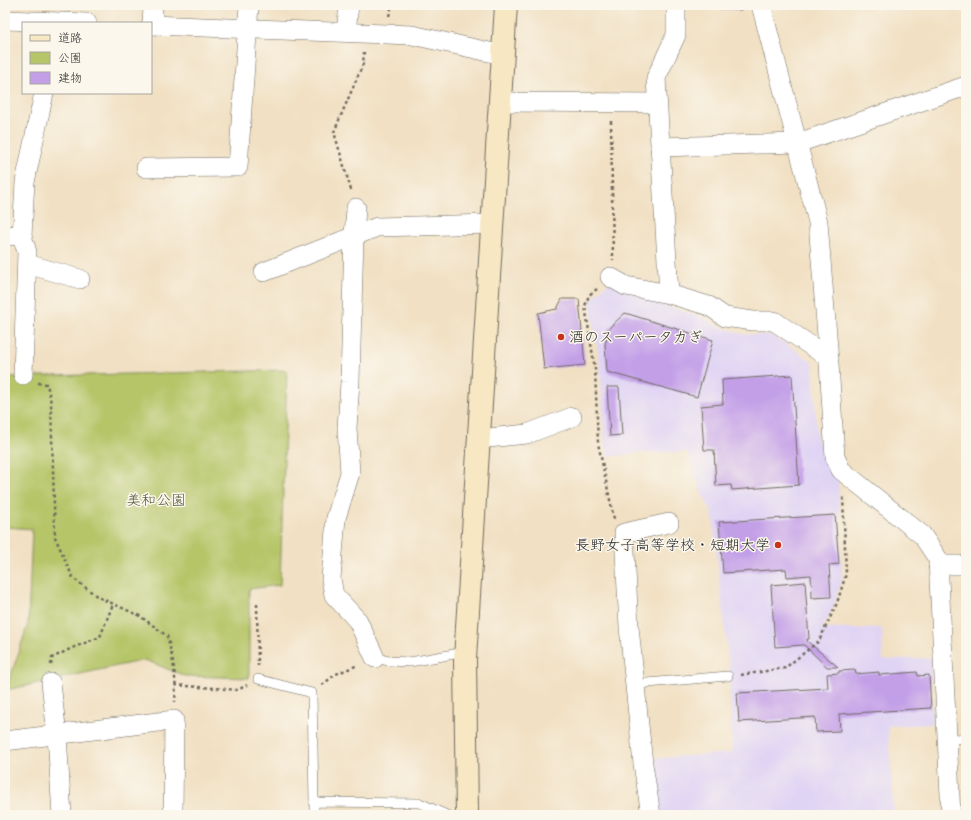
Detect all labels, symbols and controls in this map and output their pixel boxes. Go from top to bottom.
legend [22,22,152,94]
text: 道路 [58,30,82,46]
text: 公園 [58,50,82,66]
text: 建物 [58,70,82,86]
place label: 酒のスーパータカぎ [569,327,703,347]
marker: 酒のスーパータカぎ [556,332,566,342]
park label: 美和公園 [126,490,186,510]
place label: 長野女子高等学校・短期大学 [575,535,770,555]
marker: 長野女子高等学校・短期大学 [773,540,783,550]

